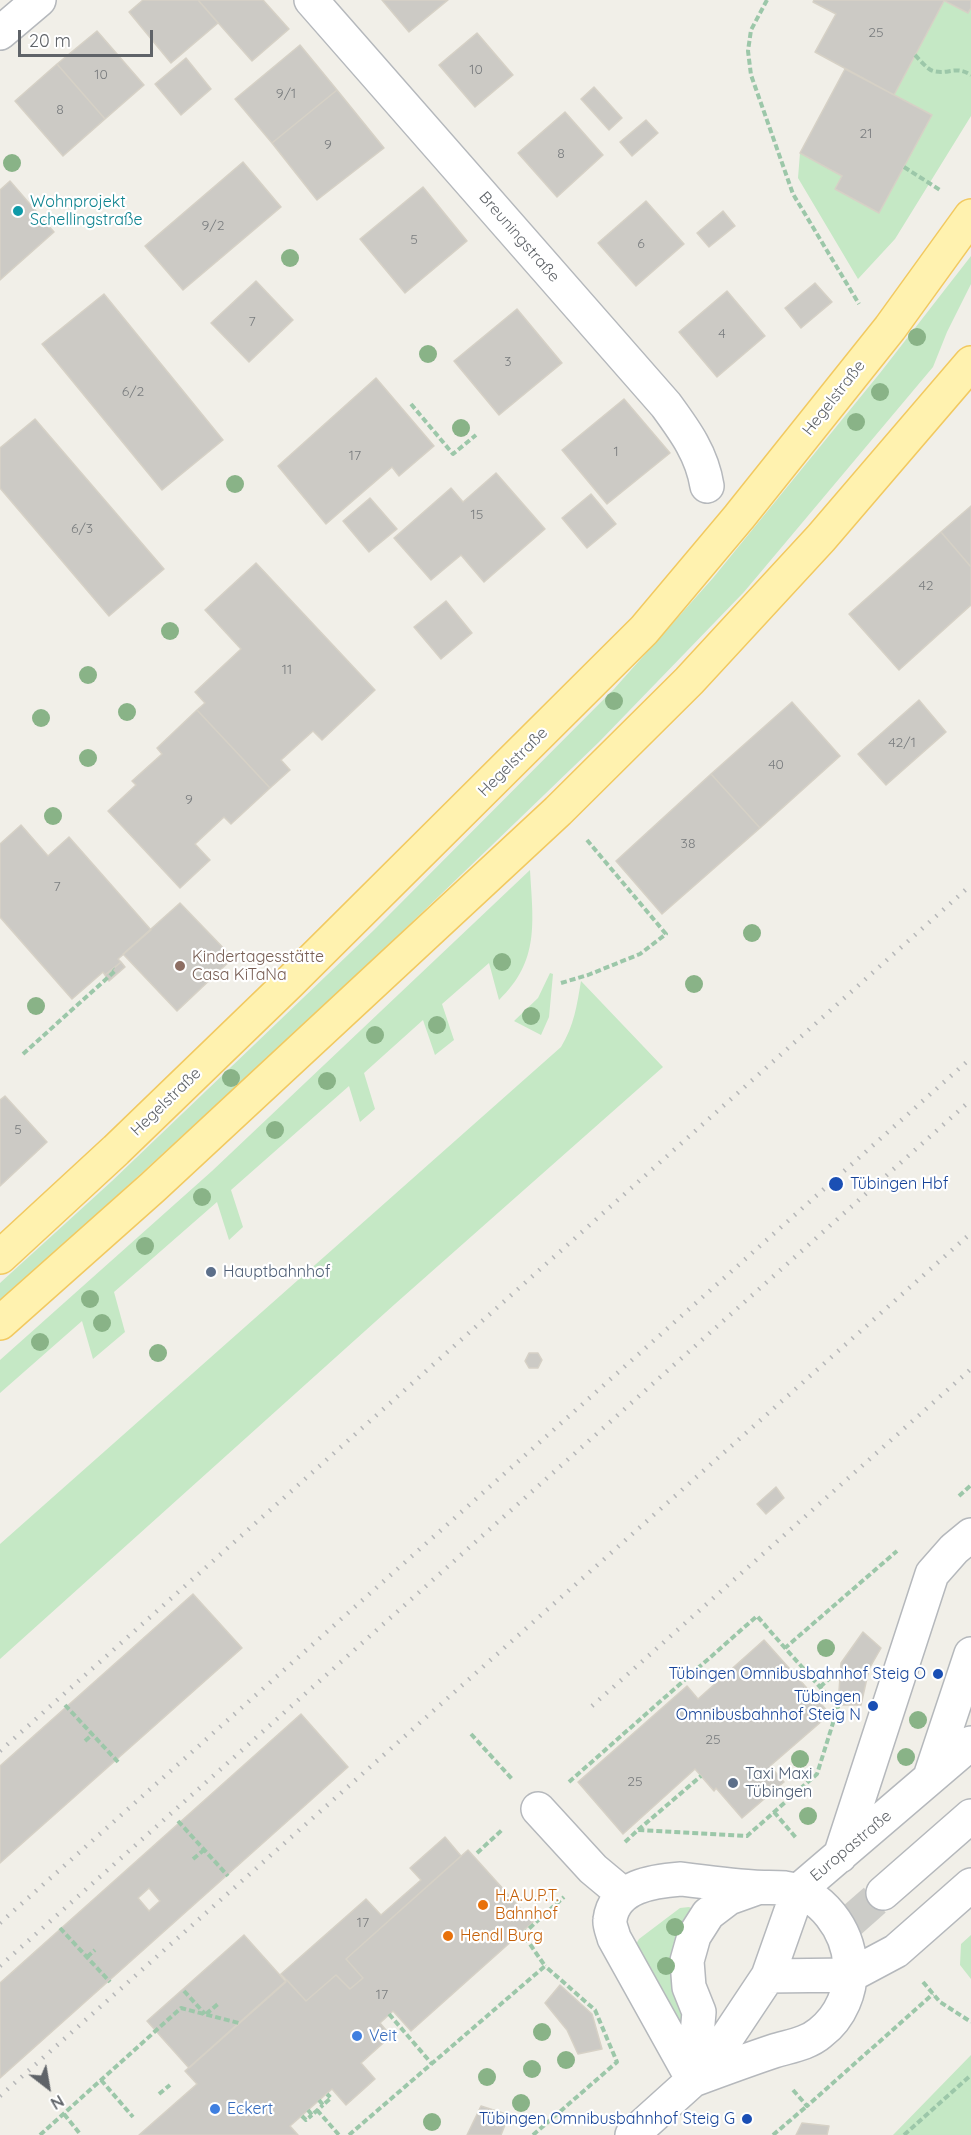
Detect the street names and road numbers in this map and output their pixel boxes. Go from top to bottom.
street label: Breuningstraße [475,188,563,286]
street label: Hegelstraße [799,357,869,439]
street label: Hegelstraße [474,723,552,801]
street label: Hegelstraße [127,1064,205,1140]
street label: Europastraße [806,1806,896,1886]

